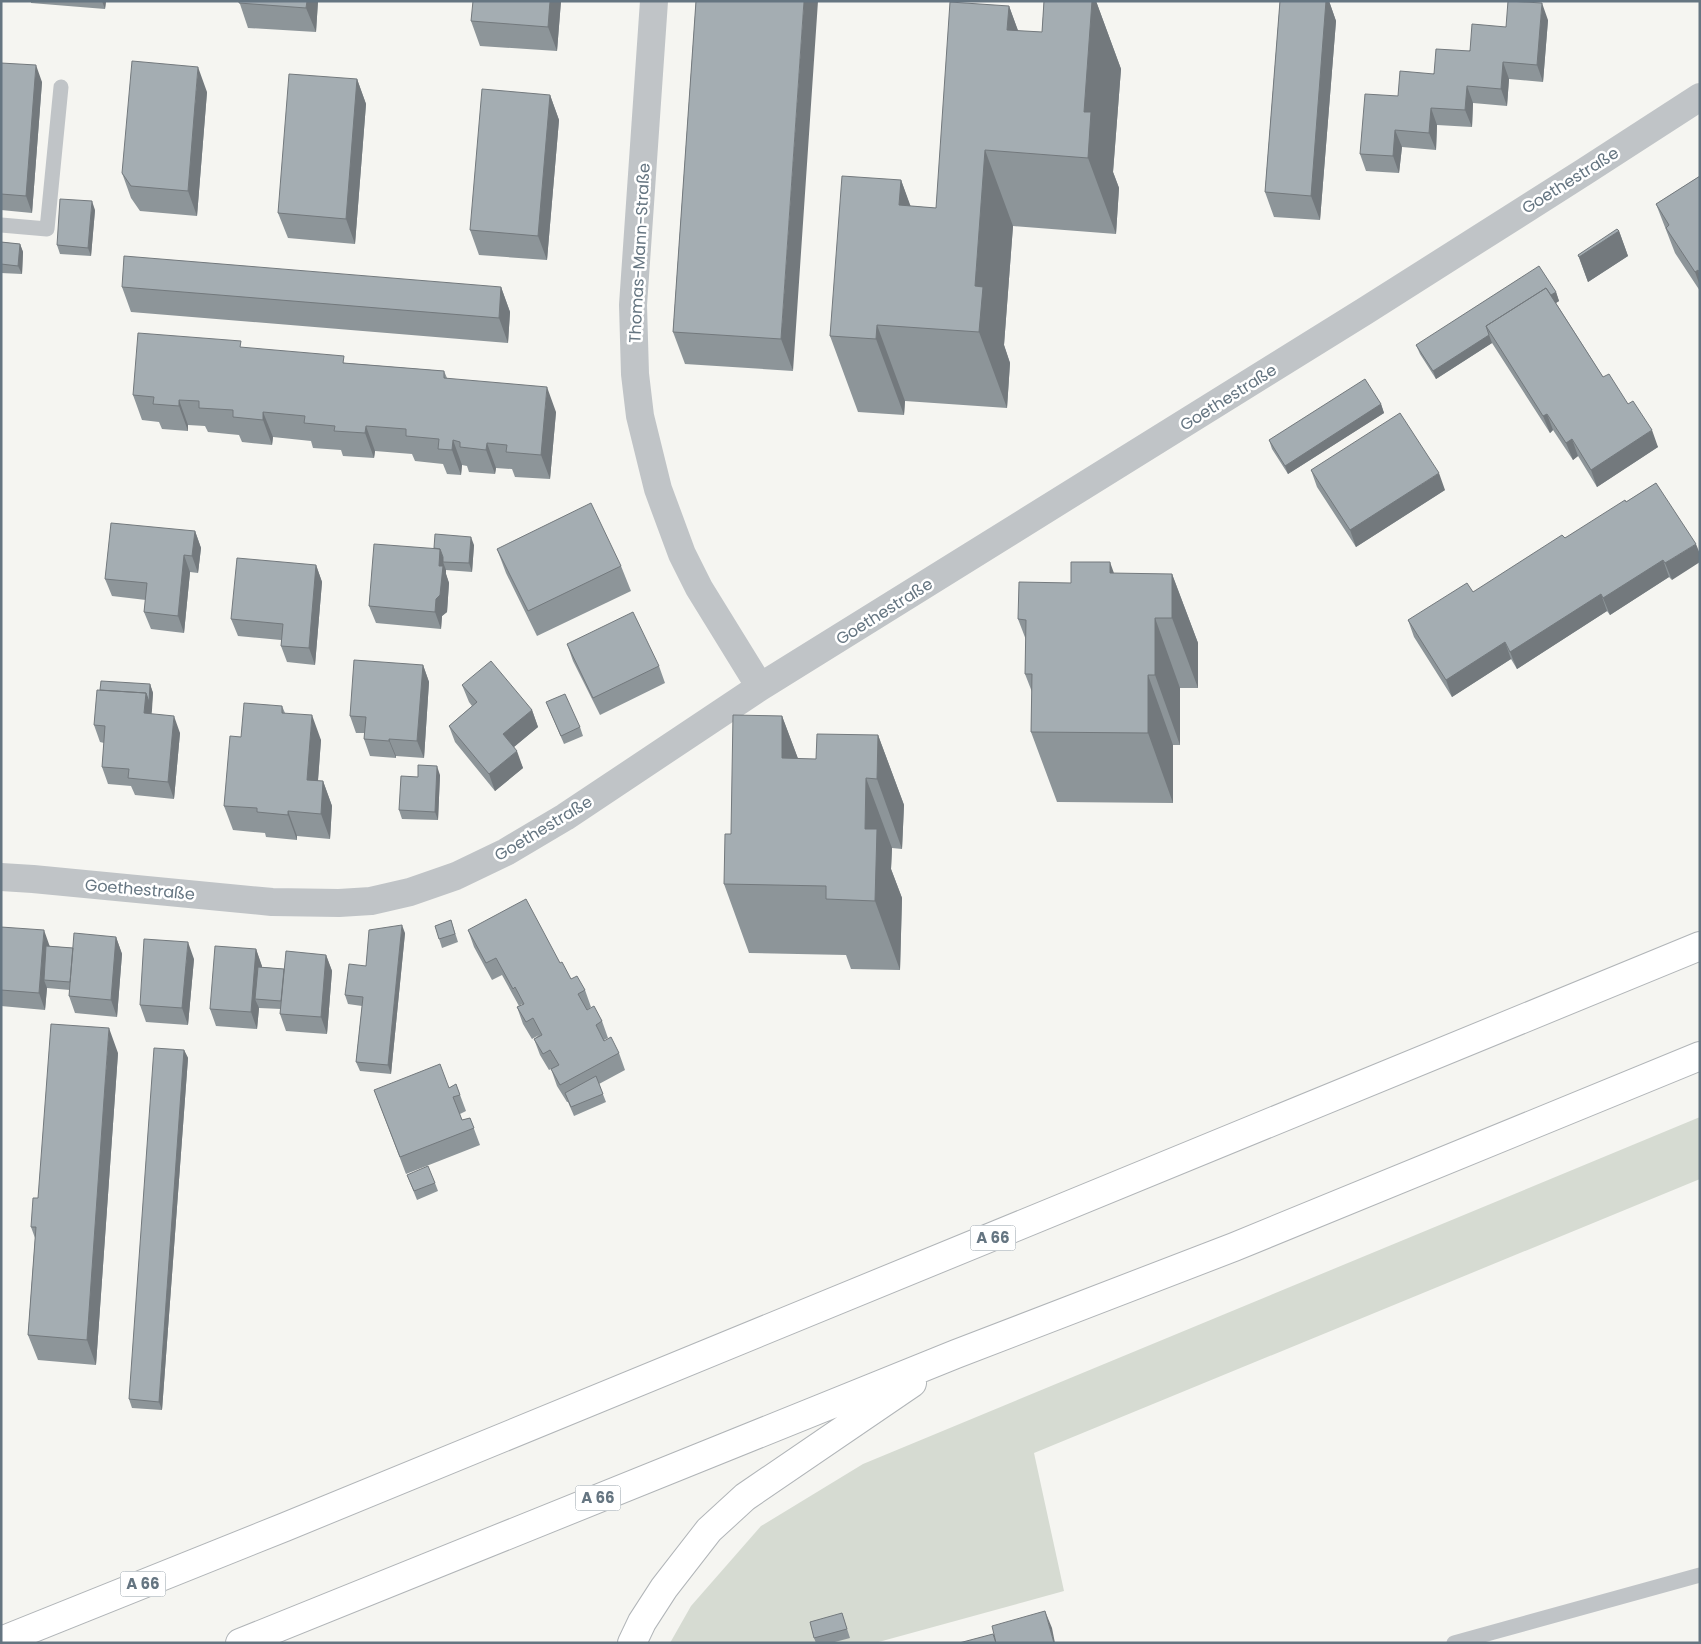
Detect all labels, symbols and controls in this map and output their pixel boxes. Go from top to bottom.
street label: Goethestraße [1517,141,1623,219]
street label: Thomas-Mann-Straße [623,162,656,344]
street label: Goethestraße [1175,358,1281,436]
street label: Goethestraße [831,572,937,650]
street label: Goethestraße [490,790,597,867]
street label: Goethestraße [84,873,196,906]
road number: A 66 [970,1226,1016,1250]
road number: A 66 [576,1486,620,1510]
road number: A 66 [120,1572,166,1596]

